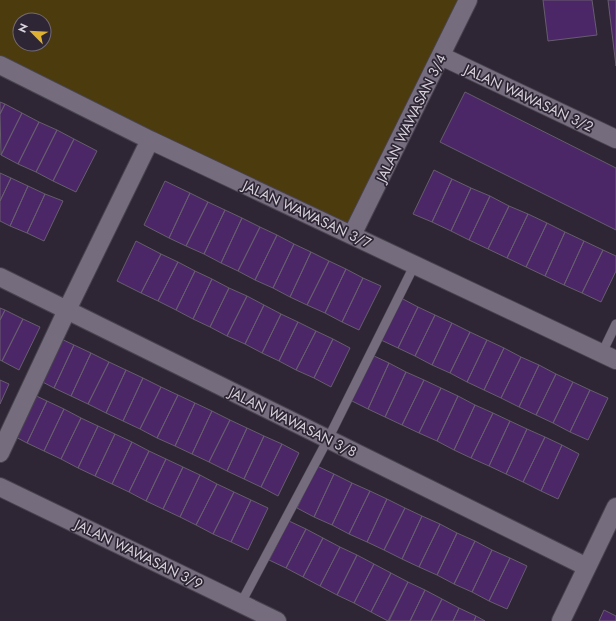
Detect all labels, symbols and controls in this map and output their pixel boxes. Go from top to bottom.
north arrow [12,12,52,52]
text: N [14,21,32,35]
street label: JALAN WAWASAN 3/4 [370,51,451,187]
street label: JALAN WAWASAN 3/2 [459,58,597,137]
street label: JALAN WAWASAN 3/7 [238,175,375,253]
street label: JALAN WAWASAN 3/8 [224,381,360,462]
street label: JALAN WAWASAN 3/9 [70,513,206,594]

